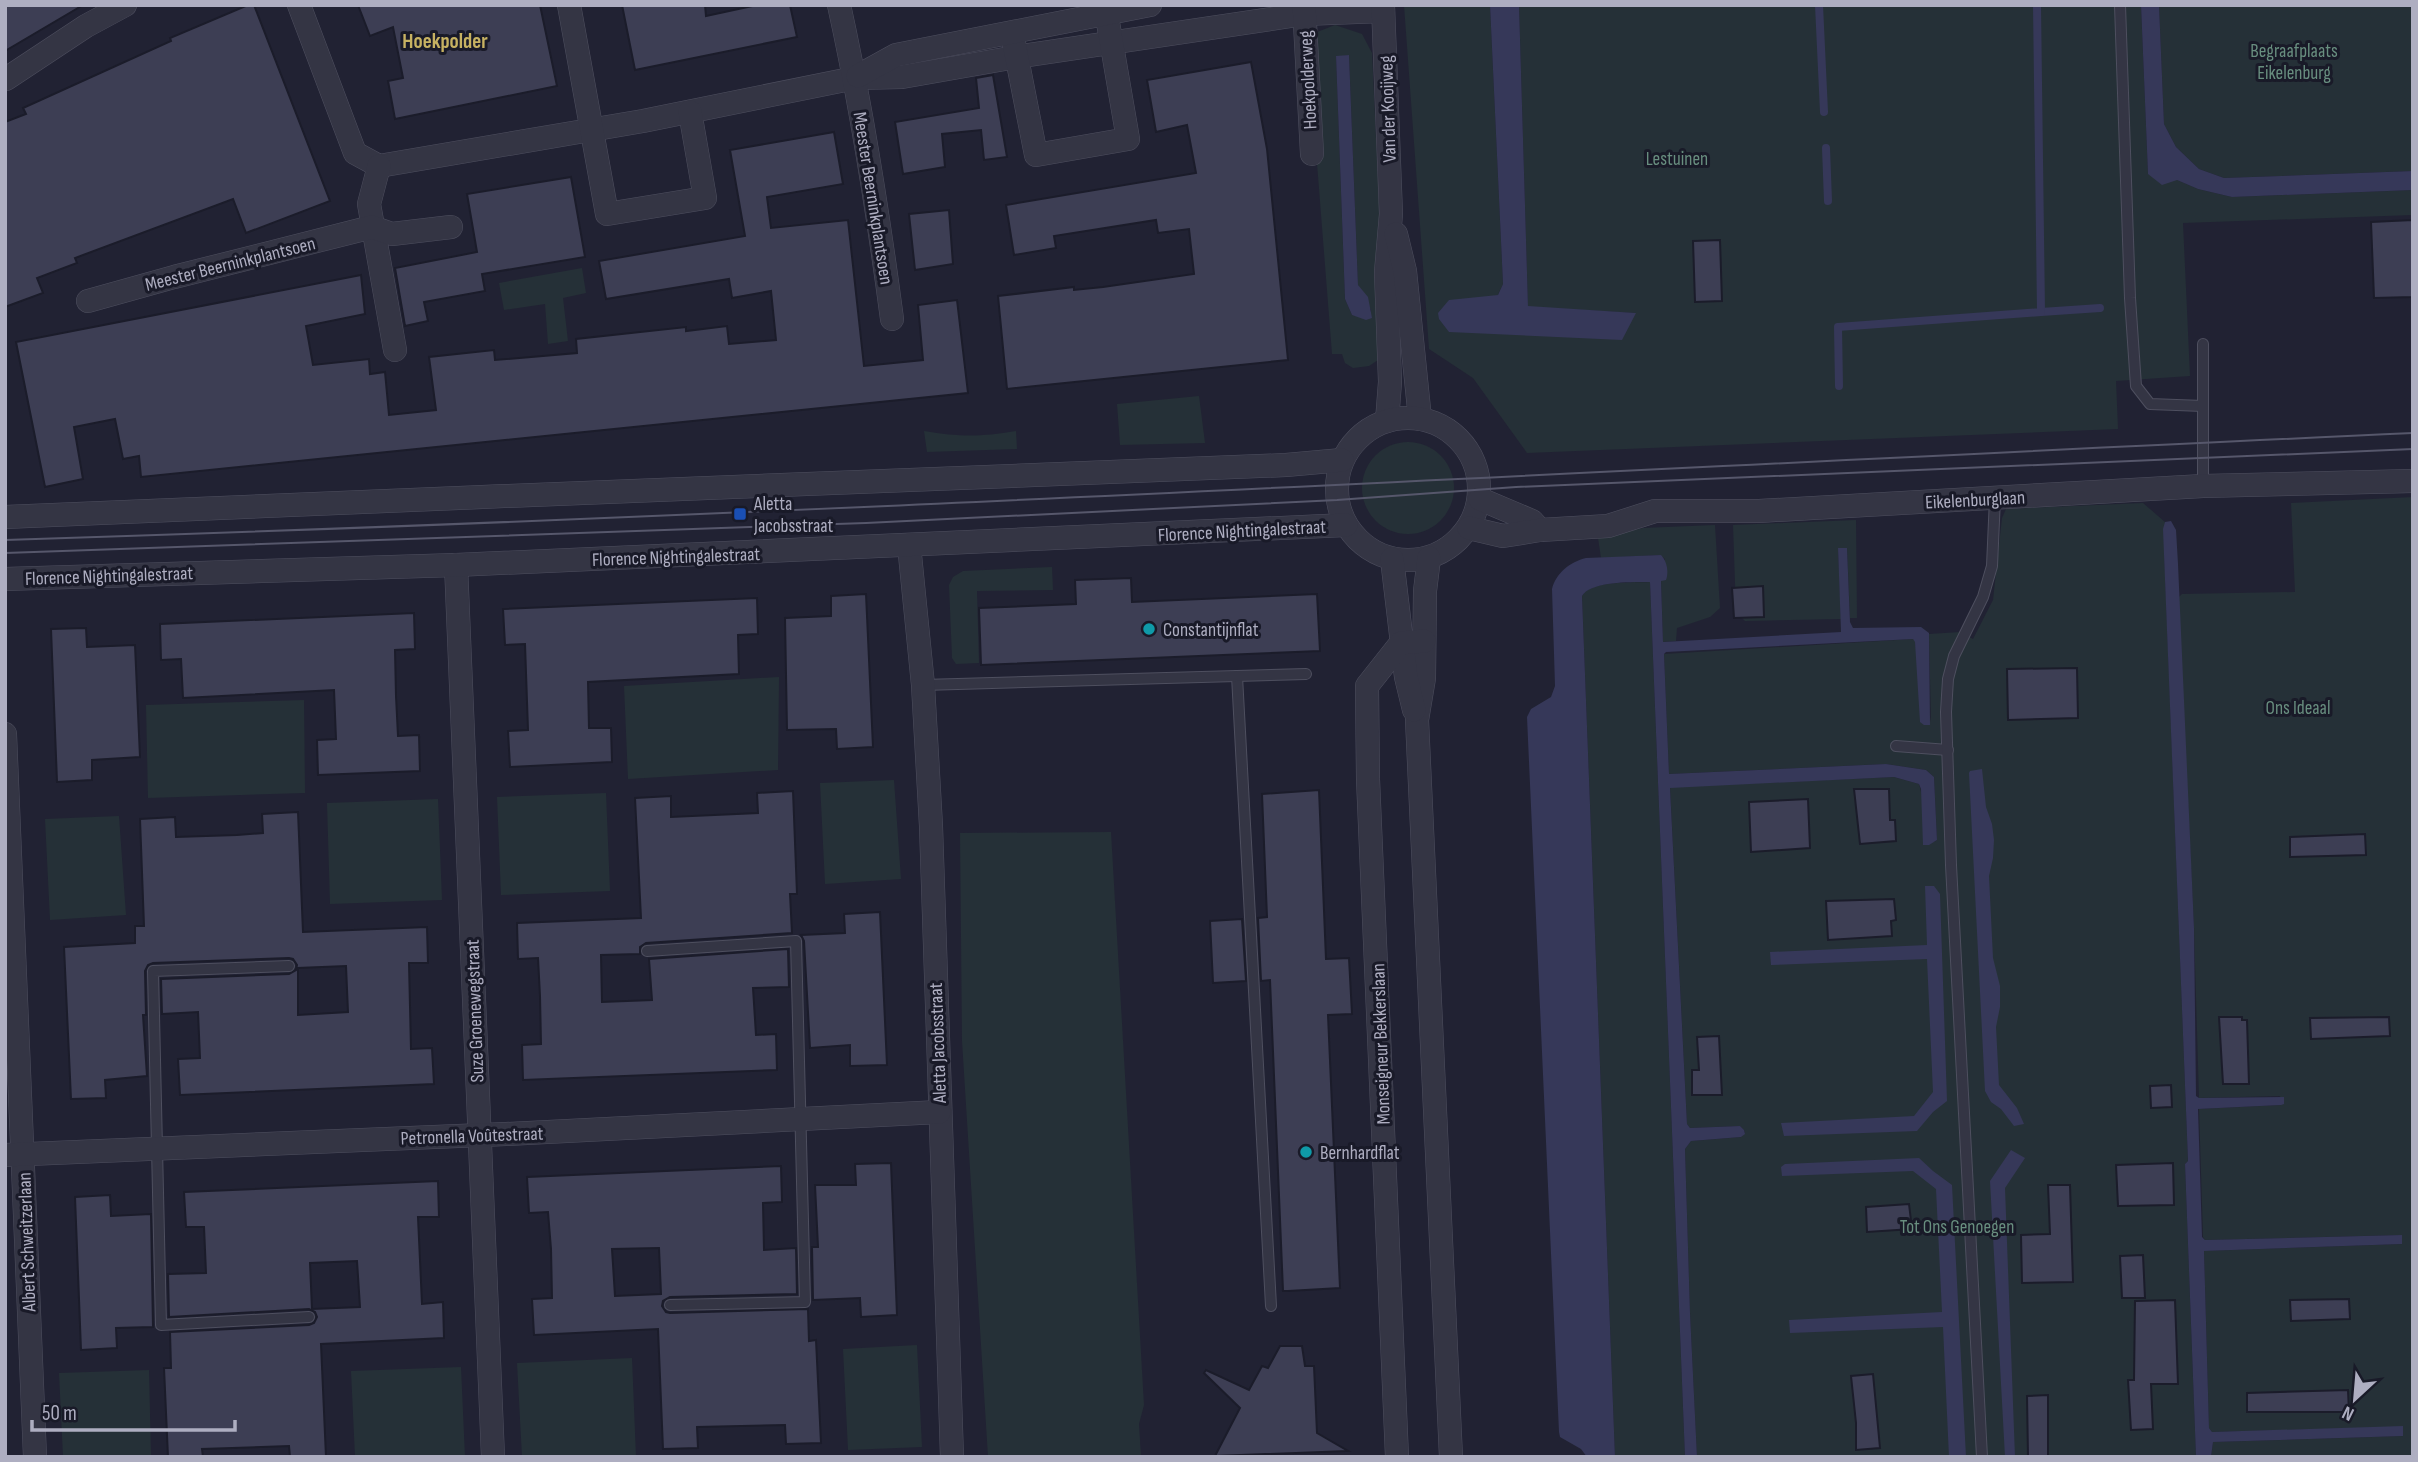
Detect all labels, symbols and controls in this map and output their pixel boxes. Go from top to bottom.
district label: Hoekpolder [402,29,488,54]
street label: Hoekpolderweg [1294,30,1323,130]
park label: Begraafplaats Eikelenburg [2250,40,2338,85]
street label: Van der Kooijweg [1375,55,1402,163]
street label: Meester Beerninkplantsoen [848,110,898,286]
park label: Lestuinen [1646,148,1708,171]
street label: Meester Beerninkplantsoen [143,232,318,297]
street label: Eikelenburglaan [1925,486,2026,515]
place label: Aletta Jacobsstraat [753,493,834,538]
marker: Aletta Jacobsstraat [732,506,748,522]
street label: Florence Nightingalestraat [1157,516,1327,547]
street label: Florence Nightingalestraat [592,543,761,572]
street label: Florence Nightingalestraat [25,562,194,591]
place label: Constantijnflat [1163,619,1259,642]
marker: Constantijnflat [1141,621,1157,637]
park label: Ons Ideaal [2266,697,2330,720]
street label: Suze Groenewegstraat [462,939,489,1083]
street label: Monseigneur Bekkerslaan [1367,963,1396,1125]
street label: Aletta Jacobsstraat [925,982,952,1105]
street label: Petronella Voûtestraat [400,1123,544,1150]
place label: Bernhardflat [1320,1142,1400,1165]
marker: Bernhardflat [1298,1144,1314,1160]
street label: Albert Schweitzerlaan [14,1172,41,1313]
park label: Tot Ons Genoegen [1900,1216,2014,1239]
north arrow [2320,1364,2390,1434]
scale bar [32,1388,234,1432]
text: N [2339,1400,2358,1425]
text: 50 m [42,1401,77,1426]

